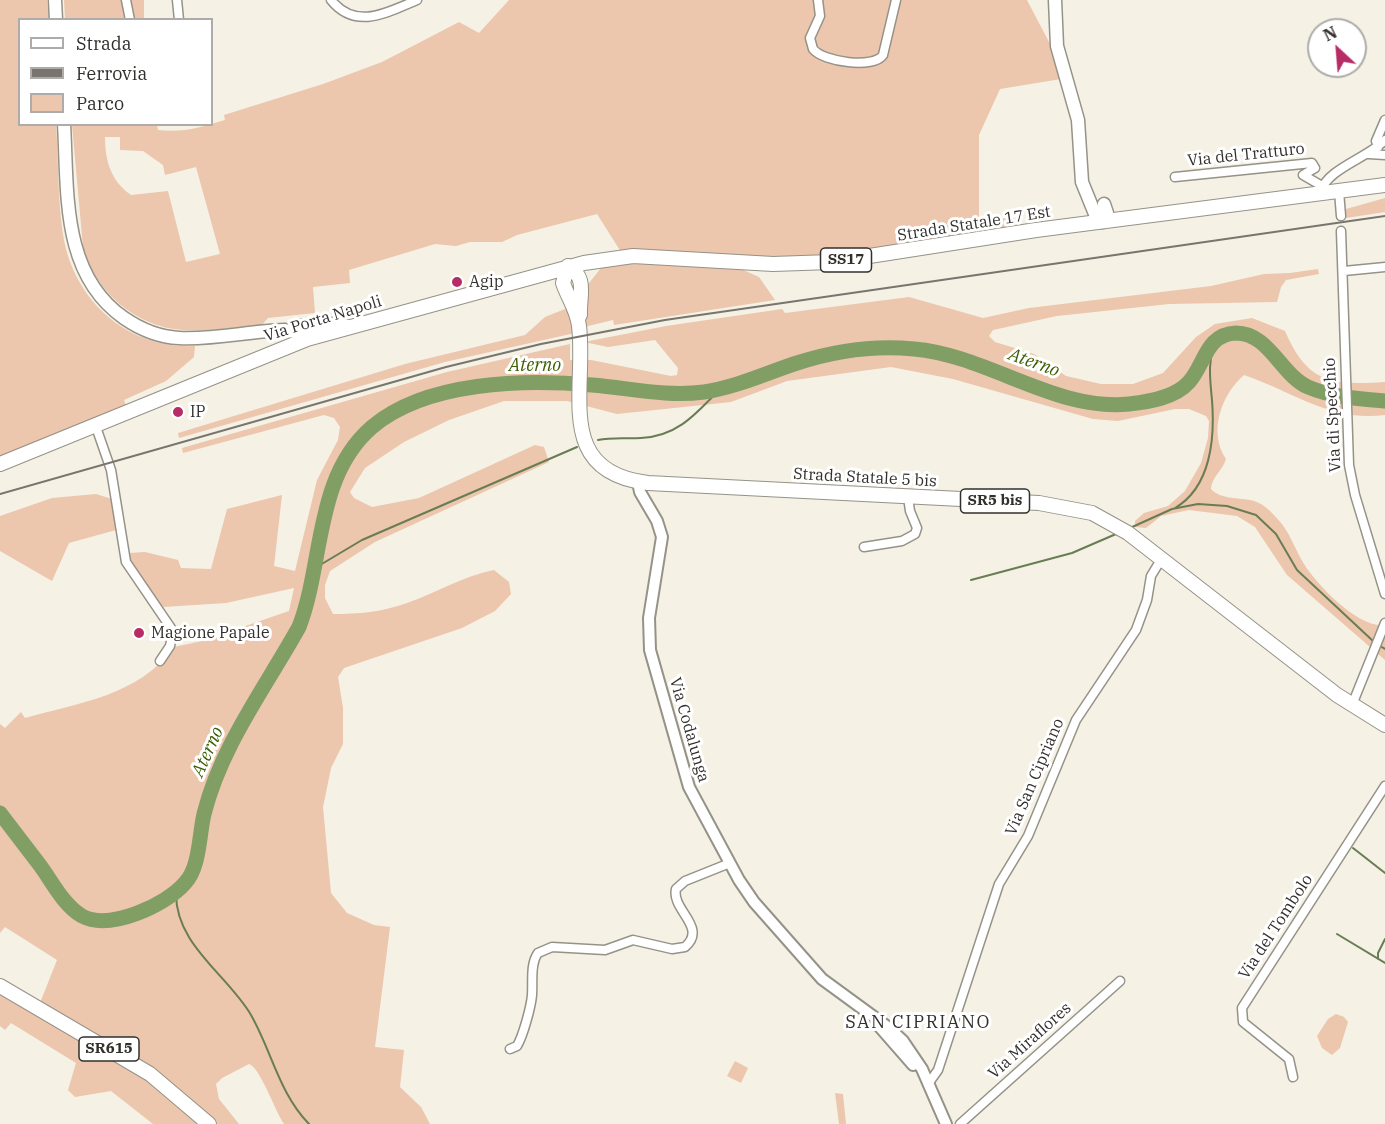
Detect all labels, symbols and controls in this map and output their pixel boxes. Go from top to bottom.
legend [18,18,213,126]
north arrow [1307,18,1367,78]
text: N [1320,22,1340,45]
text: Strada [76,32,132,55]
text: Ferrovia [76,62,147,85]
text: Parco [76,92,124,115]
street label: Via del Tratturo [1187,139,1305,171]
street label: Strada Statale 17 Est [896,202,1052,246]
road number: SS17 [820,248,872,272]
place label: Agip [469,272,504,292]
marker: Agip [450,275,464,289]
street label: Via Porta Napoli [262,292,384,346]
water label: Aterno [1006,344,1062,382]
water label: Aterno [509,355,561,377]
street label: Via di Specchio [1320,357,1346,473]
place label: IP [190,402,206,422]
marker: IP [171,405,185,419]
street label: Strada Statale 5 bis [793,465,937,491]
road number: SR5 bis [960,489,1030,513]
place label: Magione Papale [151,623,269,643]
marker: Magione Papale [132,626,146,640]
street label: Via Codalunga [665,675,713,785]
street label: Via San Cipriano [1002,716,1068,838]
water label: Aterno [187,724,229,780]
street label: Via del Tombolo [1235,871,1317,983]
street label: Via Miraflores [985,999,1075,1083]
district label: SAN CIPRIANO [845,1012,991,1034]
road number: SR615 [79,1037,139,1061]

